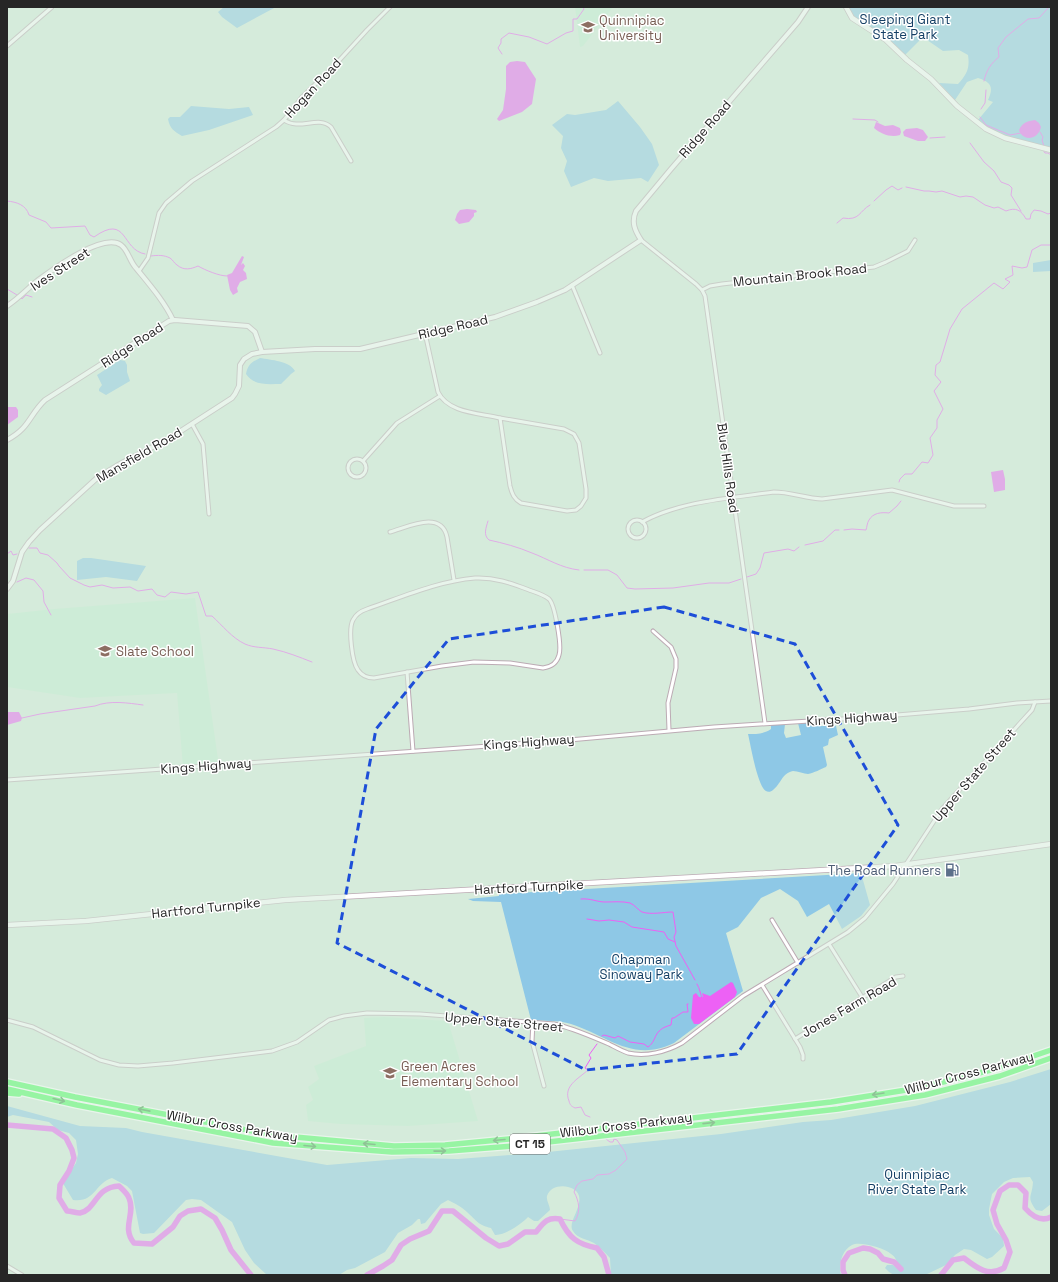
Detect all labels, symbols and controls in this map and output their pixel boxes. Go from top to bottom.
park label: Sleeping Giant State Park [860,11,950,43]
place label: Quinnipiac University [599,12,665,44]
school or university icon: Quinnipiac University [580,19,596,35]
street label: Hogan Road [281,55,345,121]
street label: Ridge Road [675,97,735,161]
street label: Ives Street [27,243,93,295]
street label: Mountain Brook Road [732,260,868,290]
street label: Ridge Road [416,311,490,343]
street label: Ridge Road [98,319,166,371]
street label: Blue Hills Road [713,422,743,514]
street label: Mansfield Road [93,424,185,486]
school or university icon: Slate School [97,643,113,659]
place label: Slate School [116,643,194,660]
street label: Kings Highway [806,706,898,730]
street label: Upper State Street [929,725,1019,825]
street label: Kings Highway [483,730,575,754]
street label: Kings Highway [160,754,252,778]
place label: The Road Runners [828,862,941,879]
fuel station icon: The Road Runners [944,862,960,878]
street label: Hartford Turnpike [474,876,584,898]
street label: Hartford Turnpike [151,894,261,922]
park label: Chapman Sinoway Park [600,951,682,983]
street label: Jones Farm Road [798,973,900,1041]
street label: Upper State Street [444,1008,564,1036]
street label: Wilbur Cross Parkway [903,1048,1035,1098]
place label: Green Acres Elementary School [401,1058,518,1090]
school or university icon: Green Acres Elementary School [382,1065,398,1081]
one-way arrow [872,1091,885,1099]
one-way arrow [52,1097,65,1104]
one-way arrow [138,1106,151,1114]
street label: Wilbur Cross Parkway [165,1106,299,1146]
street label: Wilbur Cross Parkway [559,1108,693,1142]
one-way arrow [702,1120,715,1127]
road number: CT 15 [510,1134,550,1154]
one-way arrow [493,1136,506,1143]
one-way arrow [363,1140,376,1148]
one-way arrow [303,1142,316,1149]
one-way arrow [433,1147,446,1155]
park label: Quinnipiac River State Park [868,1166,966,1198]

